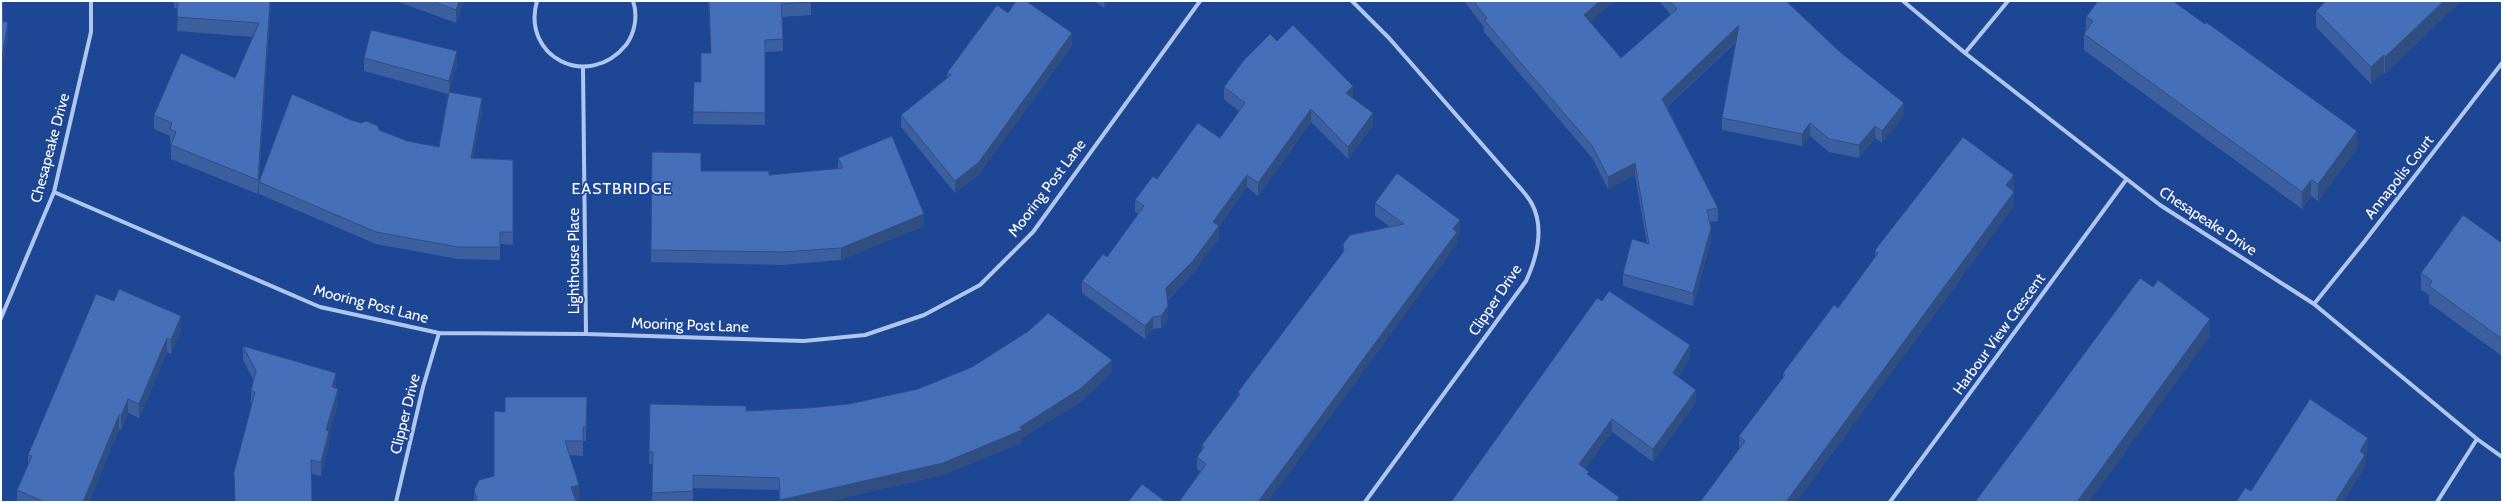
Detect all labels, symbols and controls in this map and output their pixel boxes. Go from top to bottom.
street label: Chesapeake Drive [27,91,73,205]
street label: Annapolis Court [2361,132,2437,222]
street label: Mooring Post Lane [1004,135,1090,240]
district label: EASTBRIDGE [571,179,673,198]
street label: Chesapeake Drive [2156,183,2260,259]
street label: Lighthouse Place [565,208,583,314]
street label: Clipper Drive [1465,261,1526,339]
street label: Harbour View Crescent [1949,270,2049,398]
street label: Mooring Post Lane [312,281,431,327]
street label: Mooring Post Lane [631,314,749,336]
street label: Clipper Drive [386,372,424,456]

